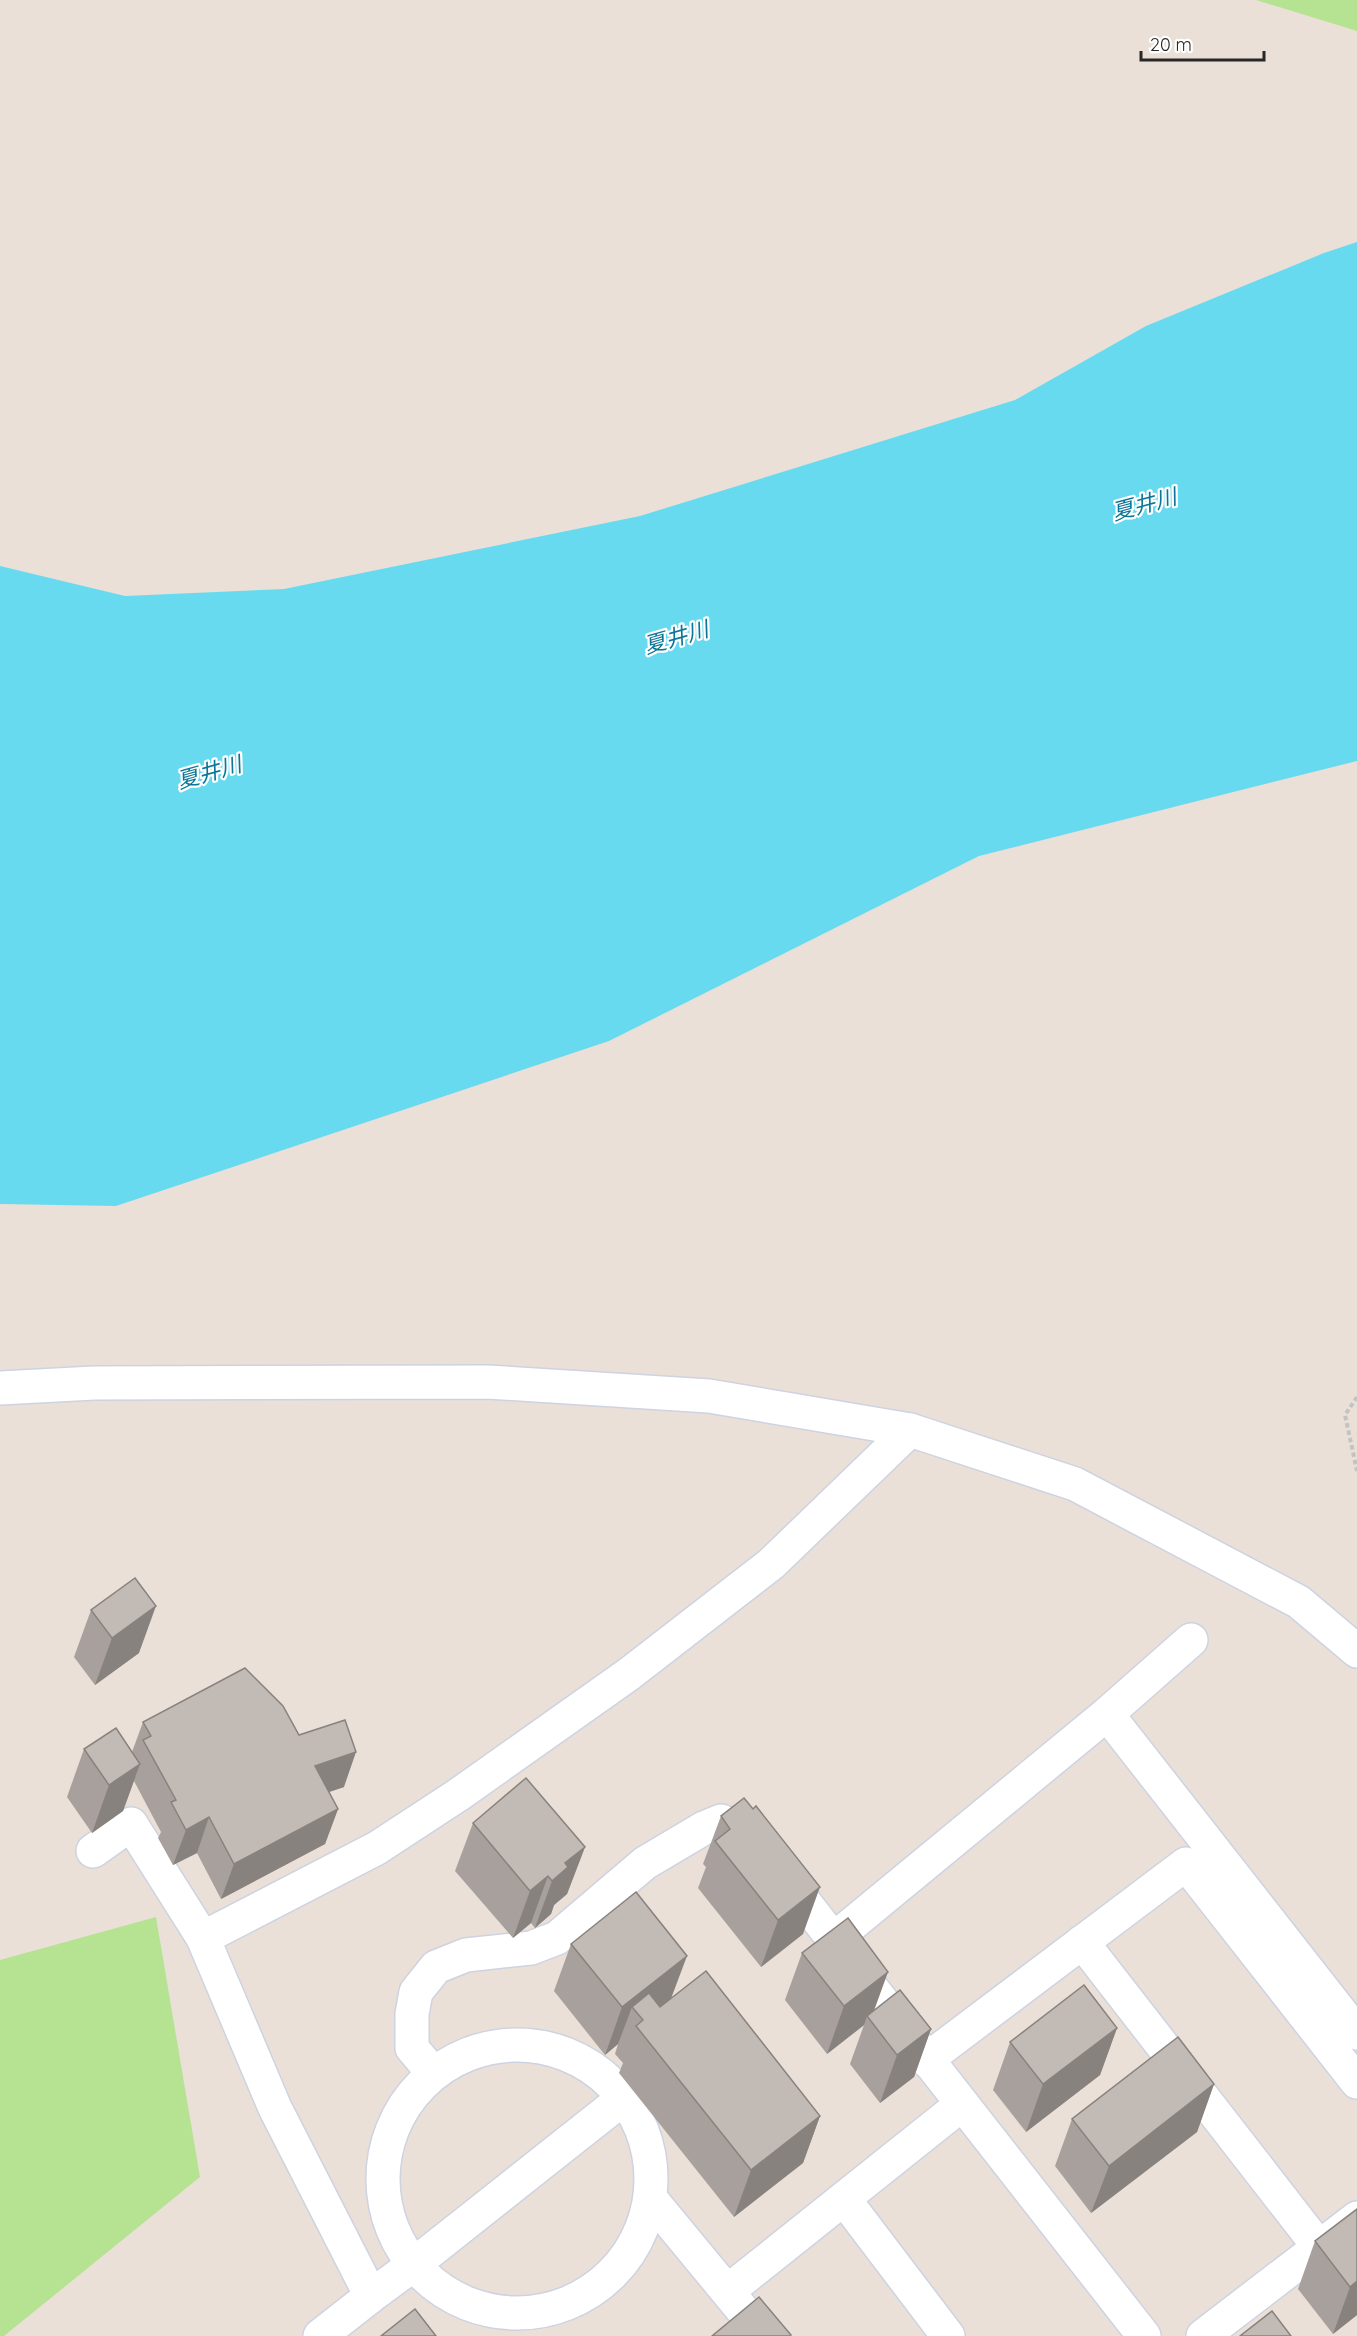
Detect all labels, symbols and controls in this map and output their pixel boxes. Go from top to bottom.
scale bar [1141,24,1264,62]
text: 20 m [1150,33,1192,56]
water label: 夏井川 [1108,481,1181,526]
water label: 夏井川 [640,614,713,660]
water label: 夏井川 [173,749,246,795]

